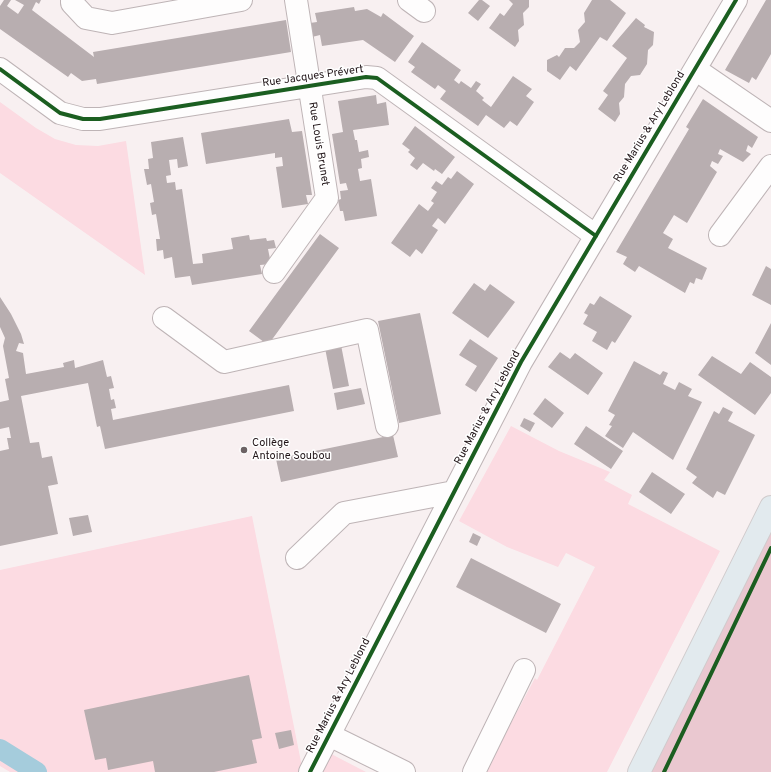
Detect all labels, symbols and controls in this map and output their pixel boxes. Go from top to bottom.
street label: Rue Jacques Prévert [261,63,365,91]
street label: Rue Marius & Ary Leblond [612,69,688,185]
street label: Rue Louis Brunet [305,101,331,187]
street label: Rue Marius & Ary Leblond [452,349,524,467]
place label: Collège Antoine Soubou [252,437,331,463]
marker: Collège Antoine Soubou [239,445,249,455]
street label: Rue Marius & Ary Leblond [304,636,374,756]

